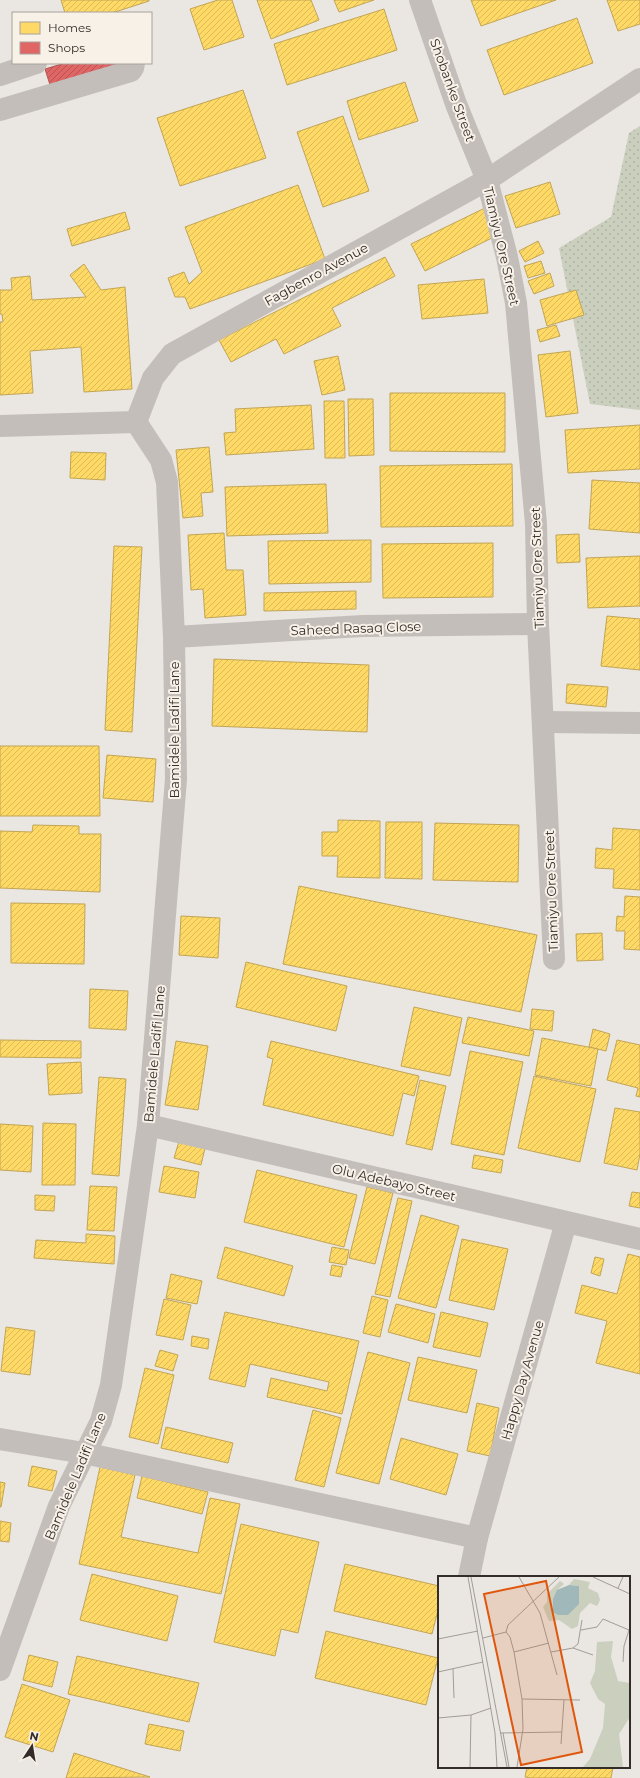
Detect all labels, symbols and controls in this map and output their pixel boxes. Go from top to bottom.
legend [12,12,152,64]
text: Homes [48,20,91,35]
street label: Shobanke Street [427,36,479,144]
text: Shops [48,40,85,55]
street label: Tiamiyu Ore Street [481,185,523,307]
street label: Fagbenro Avenue [262,239,371,309]
street label: Tiamiyu Ore Street [527,507,547,629]
street label: Saheed Rasaq Close [290,618,422,638]
street label: Bamidele Ladifi Lane [166,661,182,799]
street label: Tiamiyu Ore Street [541,830,561,952]
street label: Bamidele Ladifi Lane [140,985,168,1123]
street label: Olu Adebayo Street [331,1160,457,1204]
street label: Happy Day Avenue [497,1318,547,1442]
street label: Bamidele Ladifi Lane [41,1410,109,1542]
inset map [438,1576,630,1768]
north arrow [12,1726,52,1766]
text: N [28,1728,40,1744]

